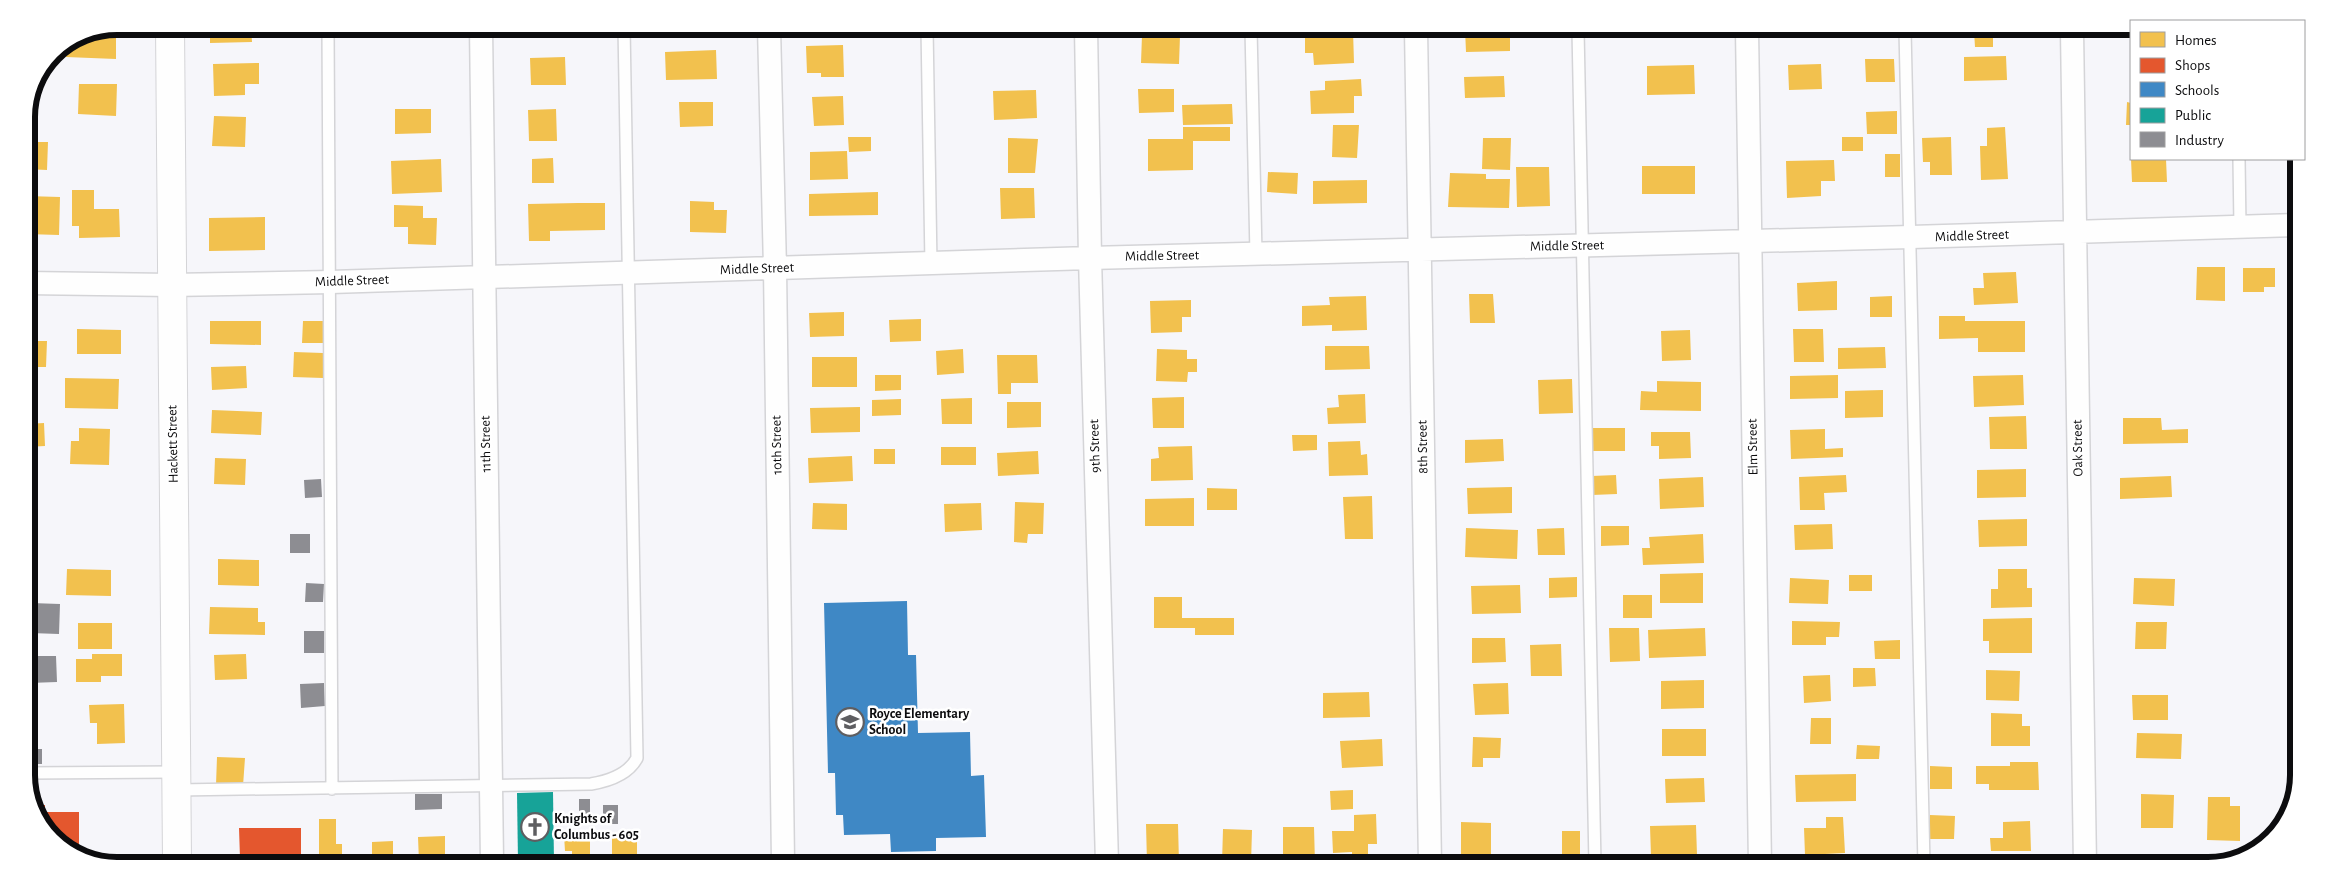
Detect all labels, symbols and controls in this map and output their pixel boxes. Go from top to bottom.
legend [2130,20,2305,160]
text: Homes [2175,33,2217,48]
text: Shops [2175,58,2210,73]
text: Schools [2175,83,2219,98]
text: Public [2175,108,2211,123]
text: Industry [2175,133,2224,148]
street label: Middle Street [1935,228,2010,244]
street label: Middle Street [1530,238,1605,254]
street label: Middle Street [1125,248,1200,264]
street label: Middle Street [720,261,795,277]
street label: Middle Street [315,273,390,289]
street label: Hackett Street [165,404,181,483]
street label: 11th Street [478,415,493,472]
street label: 10th Street [769,415,785,475]
street label: 9th Street [1087,418,1103,473]
street label: Elm Street [1745,418,1760,475]
street label: Oak Street [2070,419,2085,477]
street label: 8th Street [1416,420,1430,474]
school or university icon: Royce Elementary School [835,707,865,737]
place label: Royce Elementary School [869,707,970,737]
church icon: Knights of Columbus - 605 [520,812,550,842]
place label: Knights of Columbus - 605 [554,812,639,842]

